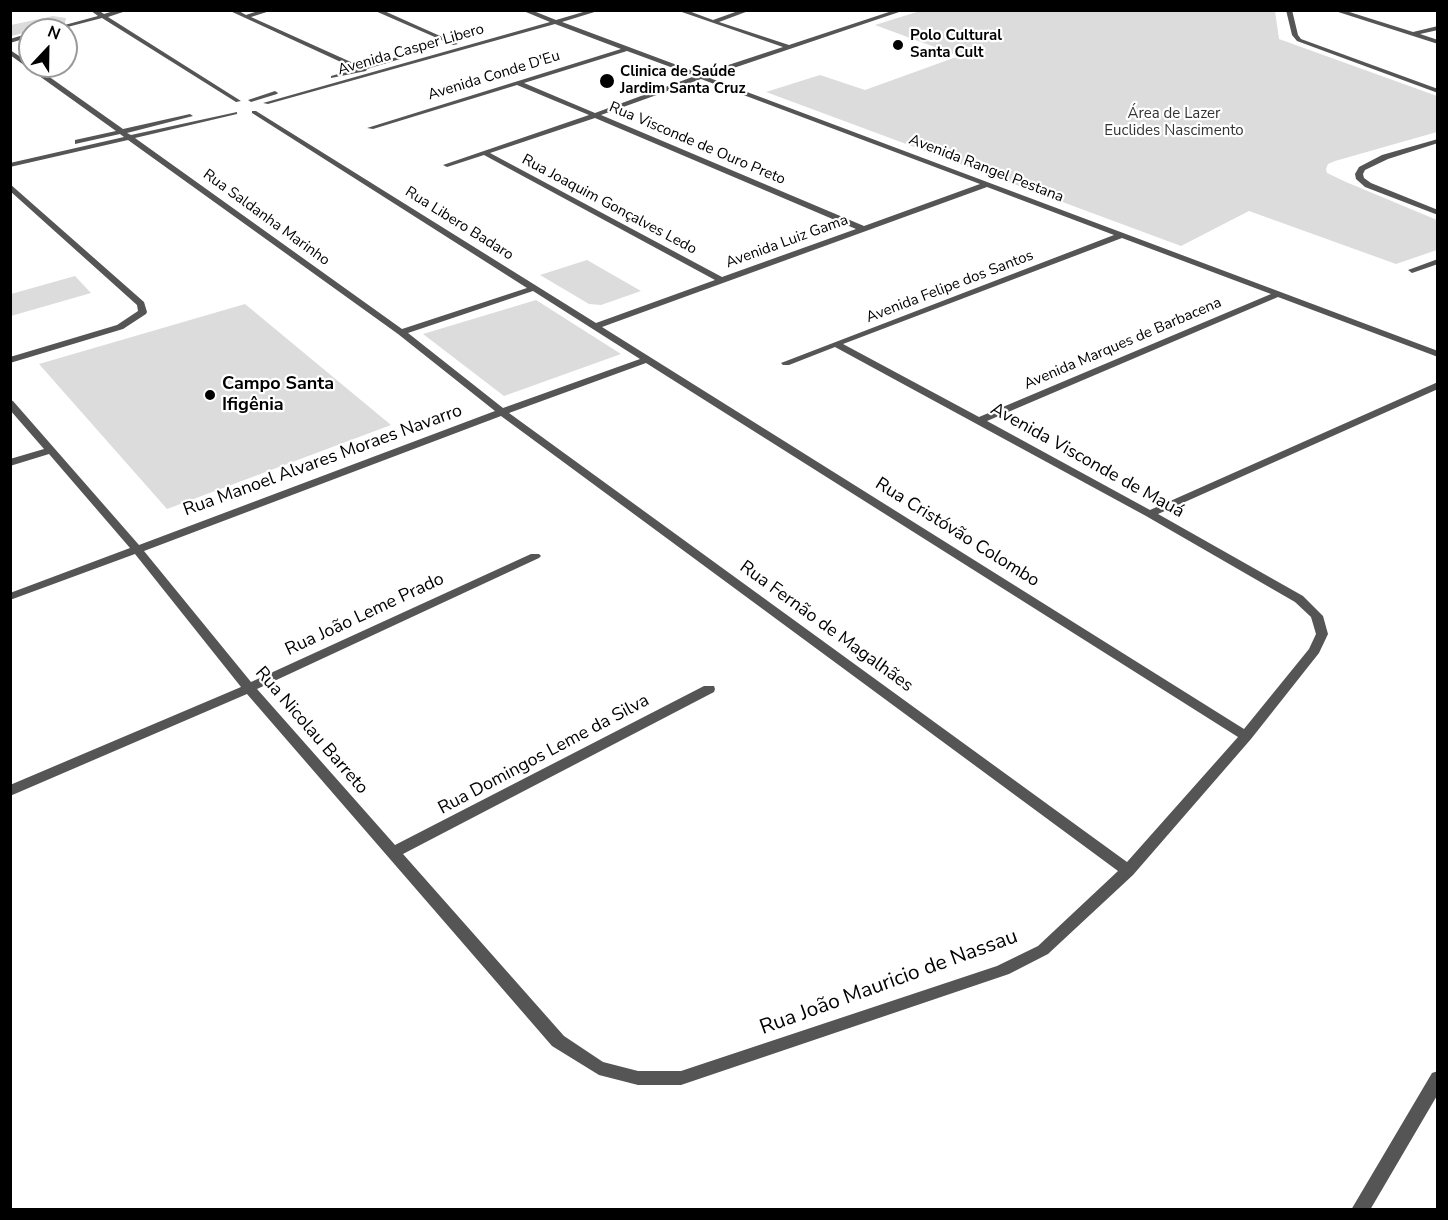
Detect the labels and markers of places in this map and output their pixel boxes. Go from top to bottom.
place label: Polo Cultural Santa Cult [910,27,1002,62]
marker: Polo Cultural Santa Cult [891,38,905,52]
place label: Clinica de Saúde Jardim Santa Cruz [620,63,746,98]
marker: Clinica de Saúde Jardim Santa Cruz [598,72,616,90]
place label: Campo Santa Ifigênia [222,374,334,416]
marker: Campo Santa Ifigênia [203,388,217,402]

